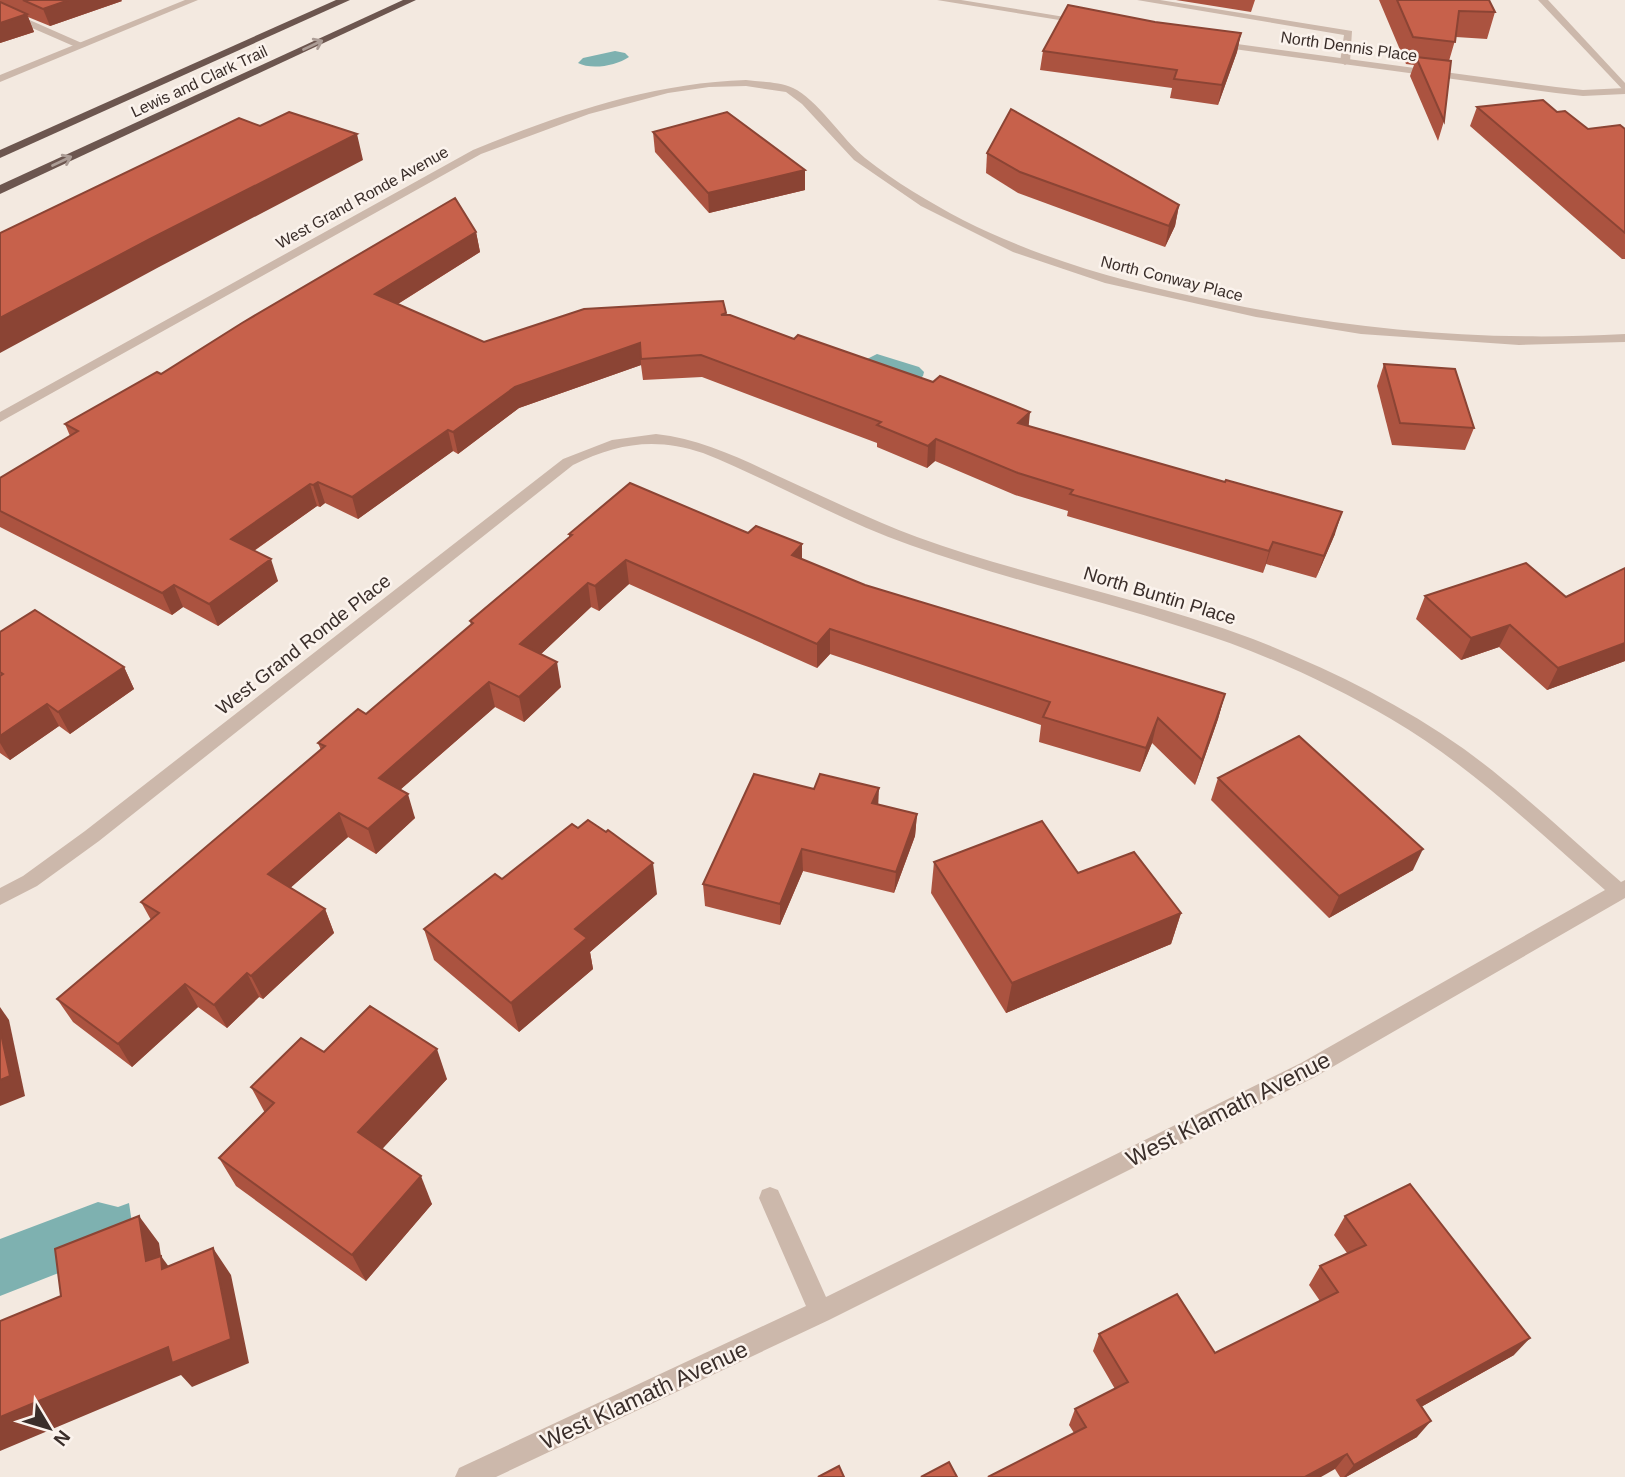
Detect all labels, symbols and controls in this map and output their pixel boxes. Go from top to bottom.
street label: North Dennis Place [1279,28,1418,65]
one-way arrow [302,38,323,51]
street label: Lewis and Clark Trail [128,42,270,121]
street label: West Grand Ronde Avenue [273,143,451,252]
one-way arrow [51,154,72,167]
street label: North Conway Place [1099,253,1245,304]
street label: North Buntin Place [1081,562,1239,629]
street label: West Grand Ronde Place [212,570,395,719]
street label: West Klamath Avenue [1122,1046,1334,1172]
street label: West Klamath Avenue [536,1336,752,1454]
north arrow [14,1393,84,1463]
text: N [50,1426,75,1450]

